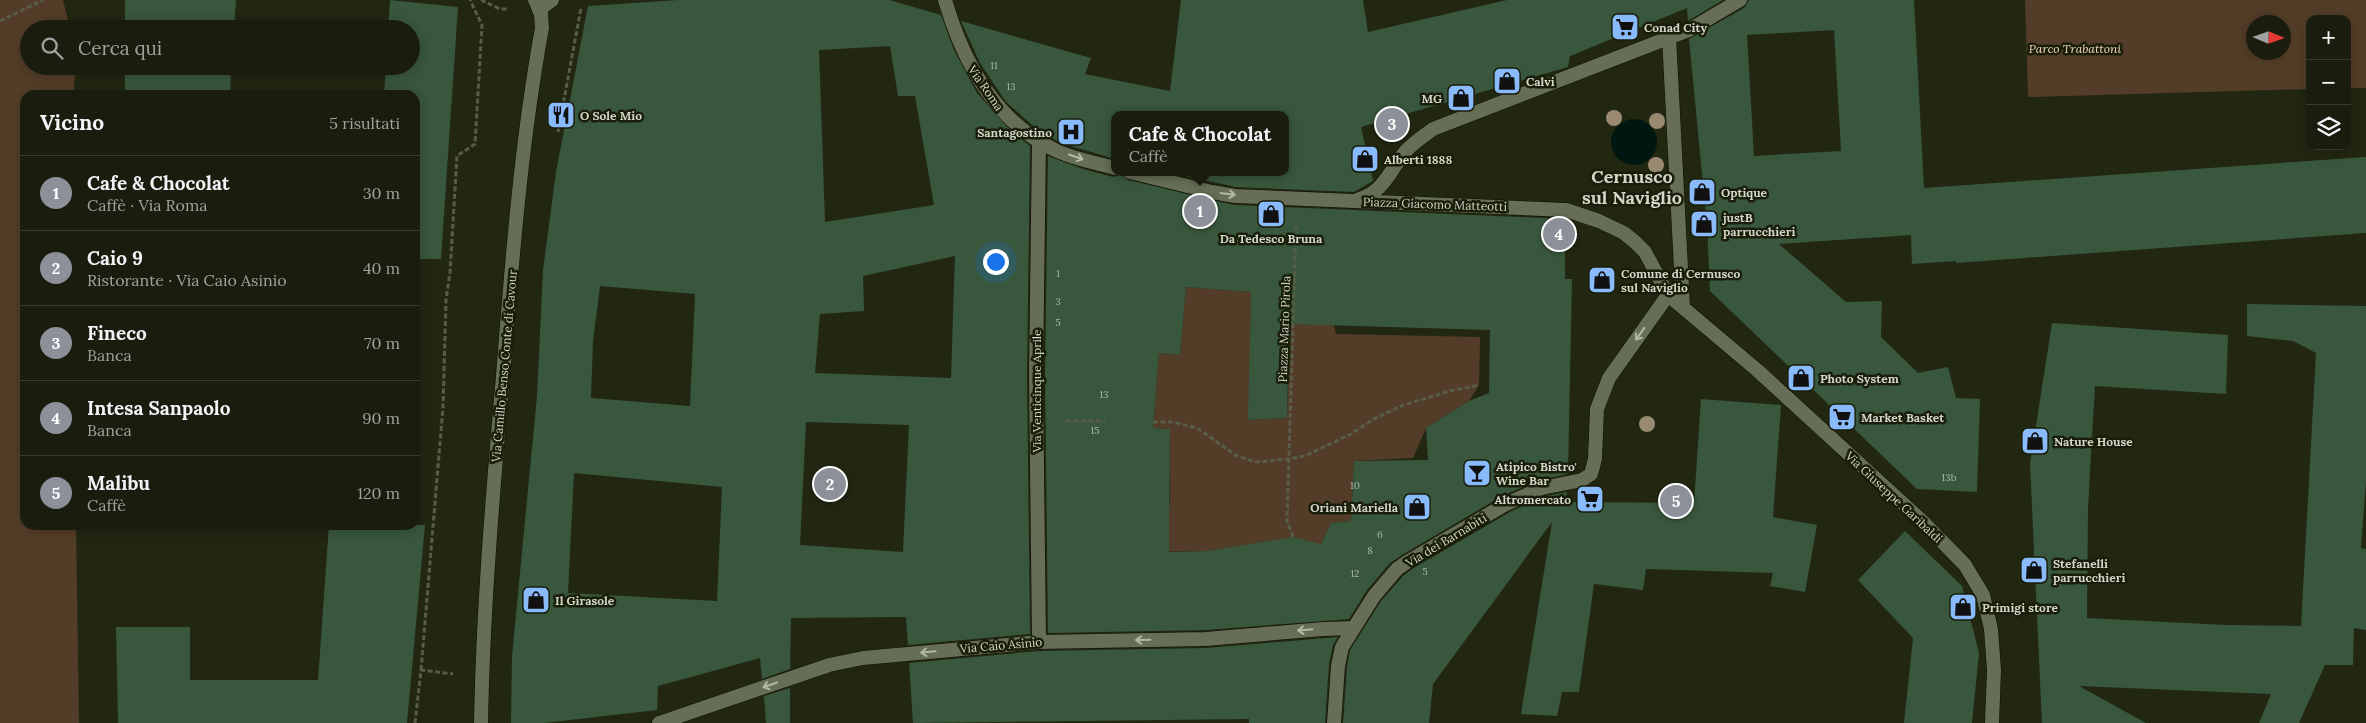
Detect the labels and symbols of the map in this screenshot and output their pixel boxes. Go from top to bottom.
supermarket icon: Conad City [1610,12,1640,42]
north arrow [2246,15,2291,60]
place label: Conad City [1644,20,1707,35]
park label: Parco Trabattoni [2029,41,2121,56]
house number: 11 [990,59,998,72]
street label: Via Roma [964,62,1007,114]
shop icon: Calvi [1492,66,1522,96]
place label: Calvi [1526,74,1555,89]
house number: 13 [1006,80,1016,93]
shop icon: MG [1446,83,1476,113]
place label: MG [1421,91,1442,106]
restaurant icon: O Sole Mio [546,100,576,130]
pin: 3 [1376,105,1408,143]
place label: O Sole Mio [580,108,642,123]
hospital icon: Santagostino [1056,117,1086,147]
place label: Santagostino [977,125,1052,140]
shop icon: Alberti 1888 [1350,144,1380,174]
place label: Alberti 1888 [1384,152,1452,167]
one-way arrow [1068,153,1084,163]
district label: Cernusco sul Naviglio [1582,165,1682,209]
shop icon: Optique [1687,177,1717,207]
place label: Optique [1721,185,1768,200]
one-way arrow [1220,190,1236,200]
pin: 1 [1184,192,1216,230]
street label: Piazza Giacomo Matteotti [1363,194,1507,214]
shop icon: Da Tedesco Bruna [1256,199,1286,229]
shop icon: justB parrucchieri [1689,209,1719,239]
place label: justB parrucchieri [1721,210,1795,239]
pin: 4 [1543,215,1575,253]
place label: Da Tedesco Bruna [1220,231,1323,246]
your location [983,249,1009,275]
shop icon: Comune di Cernusco sul Naviglio [1587,265,1617,295]
place label: Comune di Cernusco sul Naviglio [1621,266,1740,295]
house number: 1 [1056,267,1060,280]
street label: Via Camillo Benso Conte di Cavour [488,268,520,464]
street label: Piazza Mario Pirola [1275,275,1293,383]
house number: 3 [1055,295,1061,308]
house number: 5 [1055,316,1061,329]
one-way arrow [1635,327,1645,341]
street label: Via Venticinque Aprile [1029,329,1044,454]
shop icon: Photo System [1786,363,1816,393]
place label: Photo System [1820,371,1899,386]
house number: 13 [1099,388,1109,401]
supermarket icon: Market Basket [1827,402,1857,432]
place label: Market Basket [1861,410,1945,425]
house number: 15 [1090,424,1100,437]
shop icon: Nature House [2020,426,2050,456]
place label: Nature House [2054,434,2133,449]
street label: Via Giuseppe Garibaldi [1842,448,1946,546]
bar icon: Atipico Bistro' Wine Bar [1462,458,1492,488]
place label: Atipico Bistro' Wine Bar [1496,459,1577,488]
pin: 2 [814,465,846,503]
house number: 13b [1941,471,1957,484]
house number: 10 [1350,479,1360,492]
pin: 5 [1660,482,1692,520]
supermarket icon: Altromercato [1575,484,1605,514]
shop icon: Oriani Mariella [1402,492,1432,522]
place label: Altromercato [1495,492,1571,507]
place label: Oriani Mariella [1310,500,1399,515]
street label: Via dei Barnabiti [1402,510,1489,571]
house number: 6 [1377,528,1383,541]
house number: 8 [1367,544,1373,557]
shop icon: Stefanelli parrucchieri [2019,555,2049,585]
place label: Stefanelli parrucchieri [2053,556,2125,585]
house number: 5 [1422,565,1428,578]
house number: 12 [1350,567,1360,580]
shop icon: Il Girasole [521,585,551,615]
shop icon: Primigi store [1948,592,1978,622]
place label: Il Girasole [555,593,615,608]
place label: Primigi store [1982,600,2059,615]
one-way arrow [1297,626,1313,635]
street label: Via Caio Asinio [958,634,1043,656]
one-way arrow [1135,635,1151,645]
one-way arrow [920,647,936,657]
one-way arrow [763,681,778,690]

